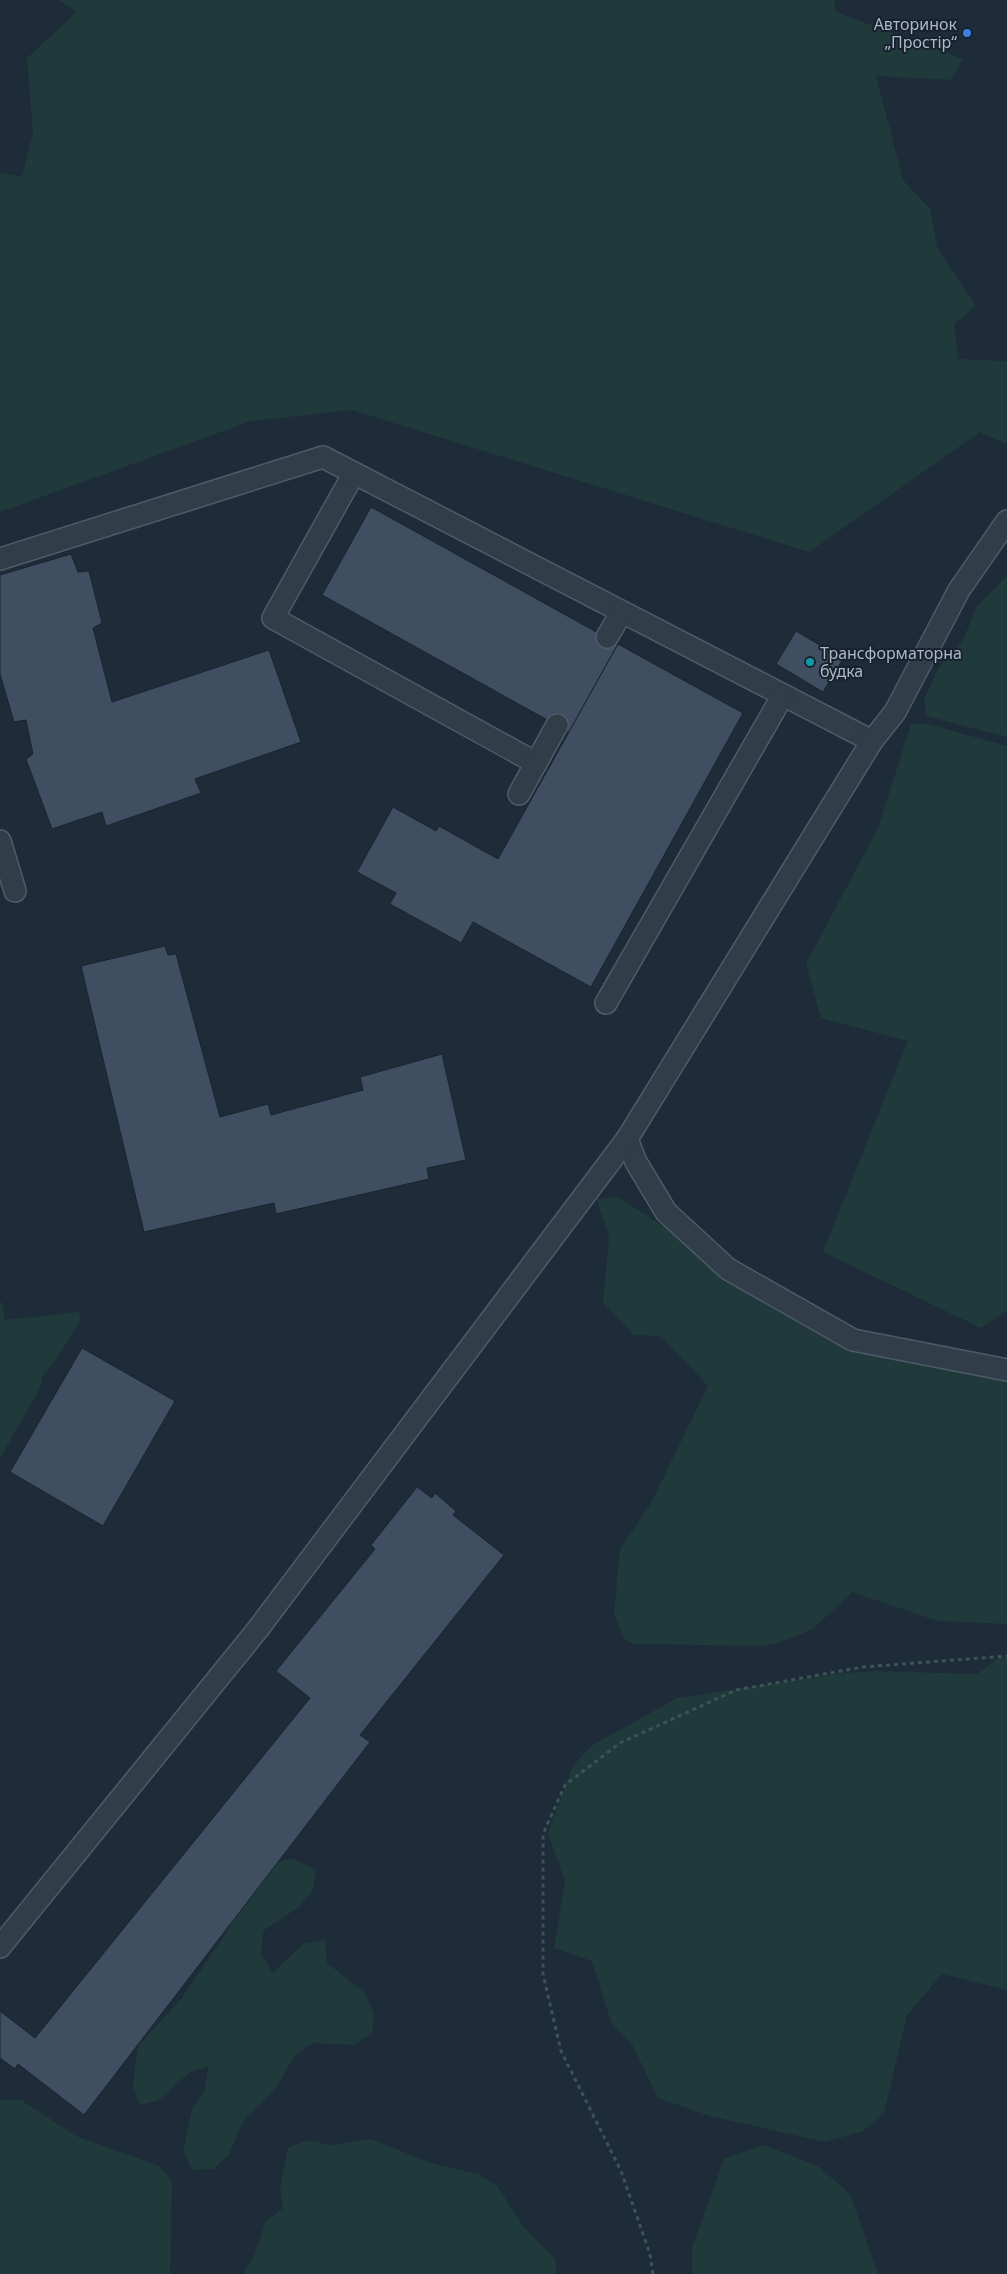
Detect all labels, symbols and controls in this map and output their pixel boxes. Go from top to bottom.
place label: Авторинок „Простір“ [874,13,957,53]
marker: Авторинок „Простір“ [961,27,973,39]
place label: Трансформаторна будка [820,642,962,682]
marker: Трансформаторна будка [804,656,816,668]

